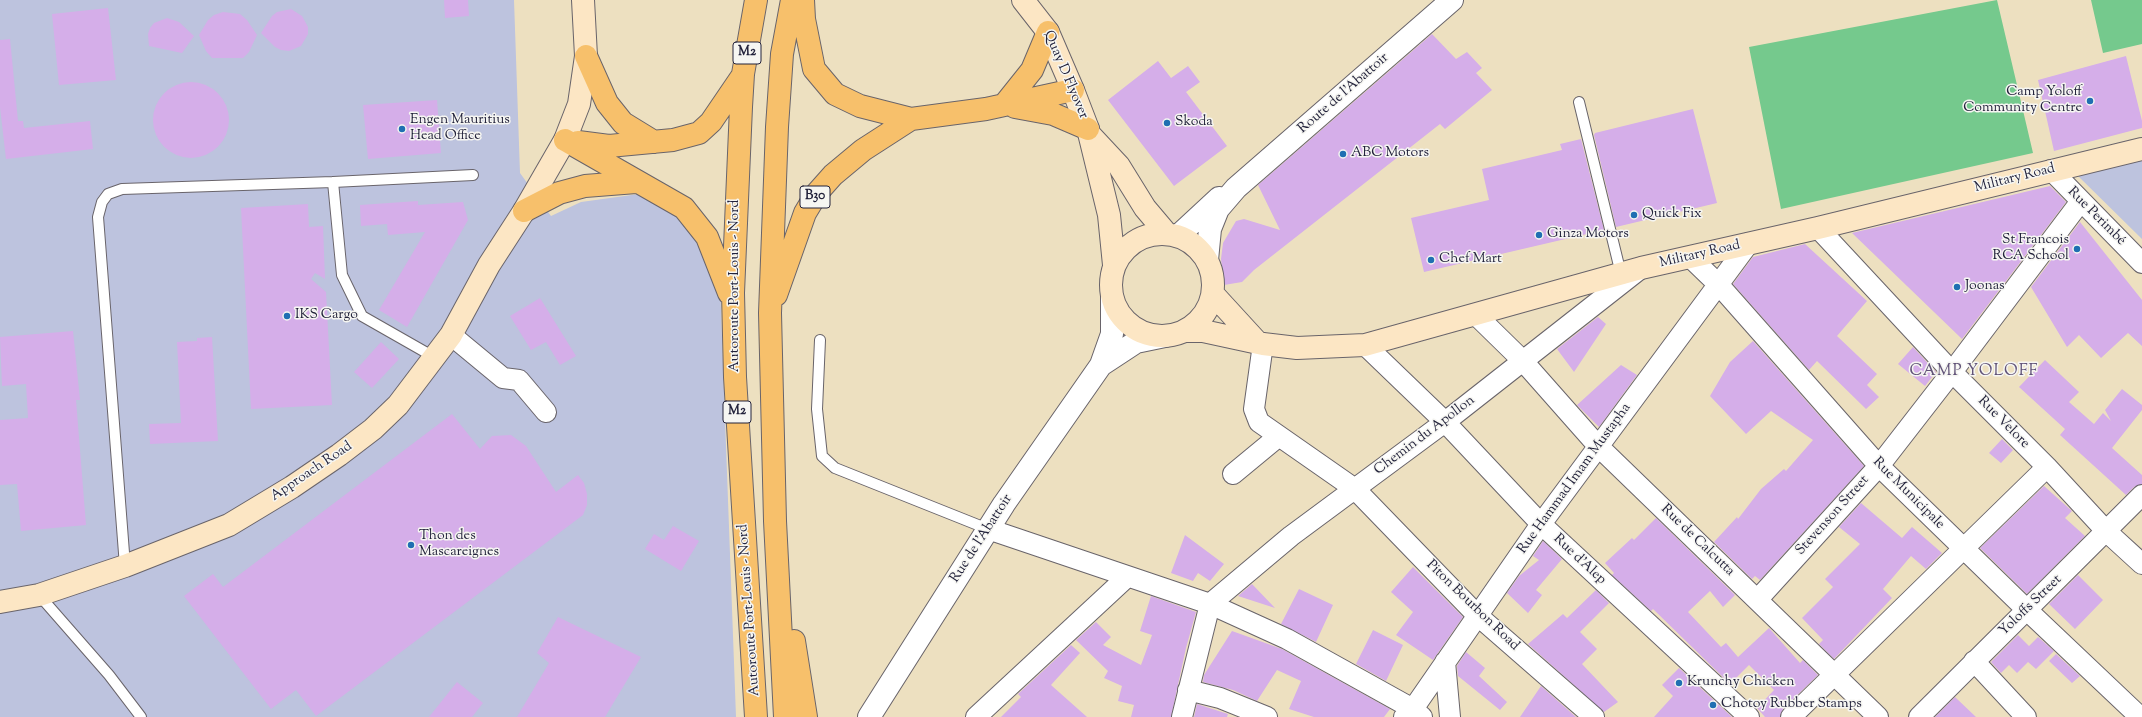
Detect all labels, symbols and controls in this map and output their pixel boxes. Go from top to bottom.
street label: Quay D Flyover [1039,28,1091,122]
road number: M2 [733,42,761,64]
street label: Route de l'Abattoir [1295,50,1393,138]
place label: Camp Yoloff Community Centre [1963,85,2082,118]
marker: Camp Yoloff Community Centre [2085,96,2095,106]
place label: Engen Mauritius Head Office [410,113,510,146]
place label: Skoda [1175,115,1213,131]
marker: Skoda [1162,118,1172,128]
marker: Engen Mauritius Head Office [397,124,407,134]
place label: ABC Motors [1351,146,1429,162]
marker: ABC Motors [1338,149,1348,159]
street label: Military Road [1973,161,2057,197]
street label: Rue Perimbé [2063,184,2129,250]
road number: B30 [800,186,830,208]
street label: Autoroute Port-Louis - Nord [728,200,744,372]
place label: Quick Fix [1642,207,1702,223]
marker: Quick Fix [1629,210,1639,220]
place label: Ginza Motors [1547,227,1629,243]
marker: Ginza Motors [1534,230,1544,240]
place label: St Francois RCA School [1992,233,2069,266]
street label: Military Road [1658,238,1742,272]
marker: St Francois RCA School [2072,244,2082,254]
place label: Chef Mart [1439,252,1502,268]
marker: Chef Mart [1426,255,1436,265]
place label: Joonas [1965,279,2005,295]
marker: Joonas [1952,282,1962,292]
place label: IKS Cargo [295,308,358,324]
marker: IKS Cargo [282,311,292,321]
district label: CAMP YOLOFF [1910,362,2038,382]
street label: Chemin du Apollon [1371,393,1479,479]
street label: Rue Velore [1973,393,2033,453]
street label: Rue Hammad Imam Mustapha [1515,400,1635,558]
road number: M2 [723,401,751,423]
street label: Approach Road [268,439,356,505]
street label: Rue Municipale [1869,455,1947,533]
street label: Stevenson Street [1793,473,1873,559]
street label: Rue de l'Abattoir [947,492,1017,586]
street label: Rue de Calcutta [1657,502,1737,580]
street label: Autoroute Port-Louis - Nord [736,523,764,697]
place label: Thon des Mascareignes [419,529,499,562]
street label: Rue d'Alep [1549,531,1609,589]
marker: Thon des Mascareignes [406,540,416,550]
street label: Piton Bourbon Road [1422,557,1522,655]
street label: Yoloffs Street [1996,572,2066,640]
place label: Krunchy Chicken [1687,675,1794,691]
marker: Krunchy Chicken [1674,678,1684,688]
place label: Chotoy Rubber Stamps [1721,697,1862,713]
marker: Chotoy Rubber Stamps [1708,700,1718,710]

